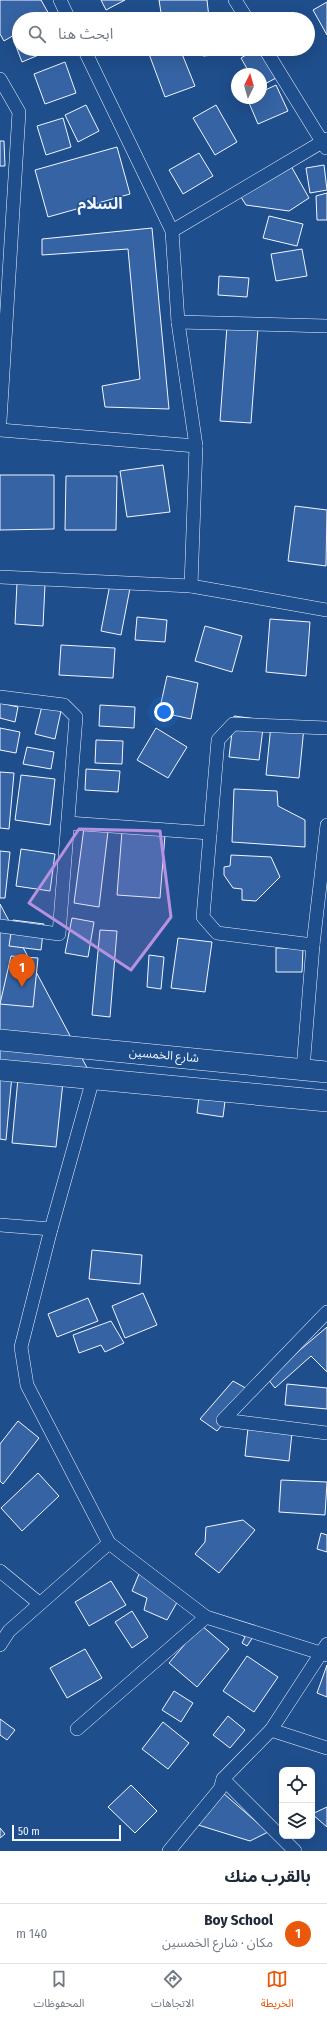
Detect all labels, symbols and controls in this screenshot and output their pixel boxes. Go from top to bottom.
search box [12,12,315,56]
icon: search [26,23,48,45]
text: ابحث هنا [58,25,113,43]
north arrow [231,68,267,104]
district label: السلام [77,194,123,215]
your location [154,702,174,722]
pin: 1 [9,954,35,987]
street label: شارع الخمسين [128,1045,200,1067]
map controls [279,1767,315,1839]
button: locate [279,1767,315,1803]
button: layers [279,1803,315,1839]
scale bar [12,1823,121,1842]
text: 50 m [18,1825,40,1838]
text: بالقرب منك [225,1866,311,1887]
text: Boy School [204,1911,273,1929]
text: 140 m [16,1926,47,1941]
text: 1 [295,1926,301,1941]
text: مكان · شارع الخمسين [162,1935,273,1950]
tab: المحفوظات [33,1968,84,2015]
tab: الاتجاهات [151,1968,194,2015]
tab: الخريطة [261,1968,294,2015]

